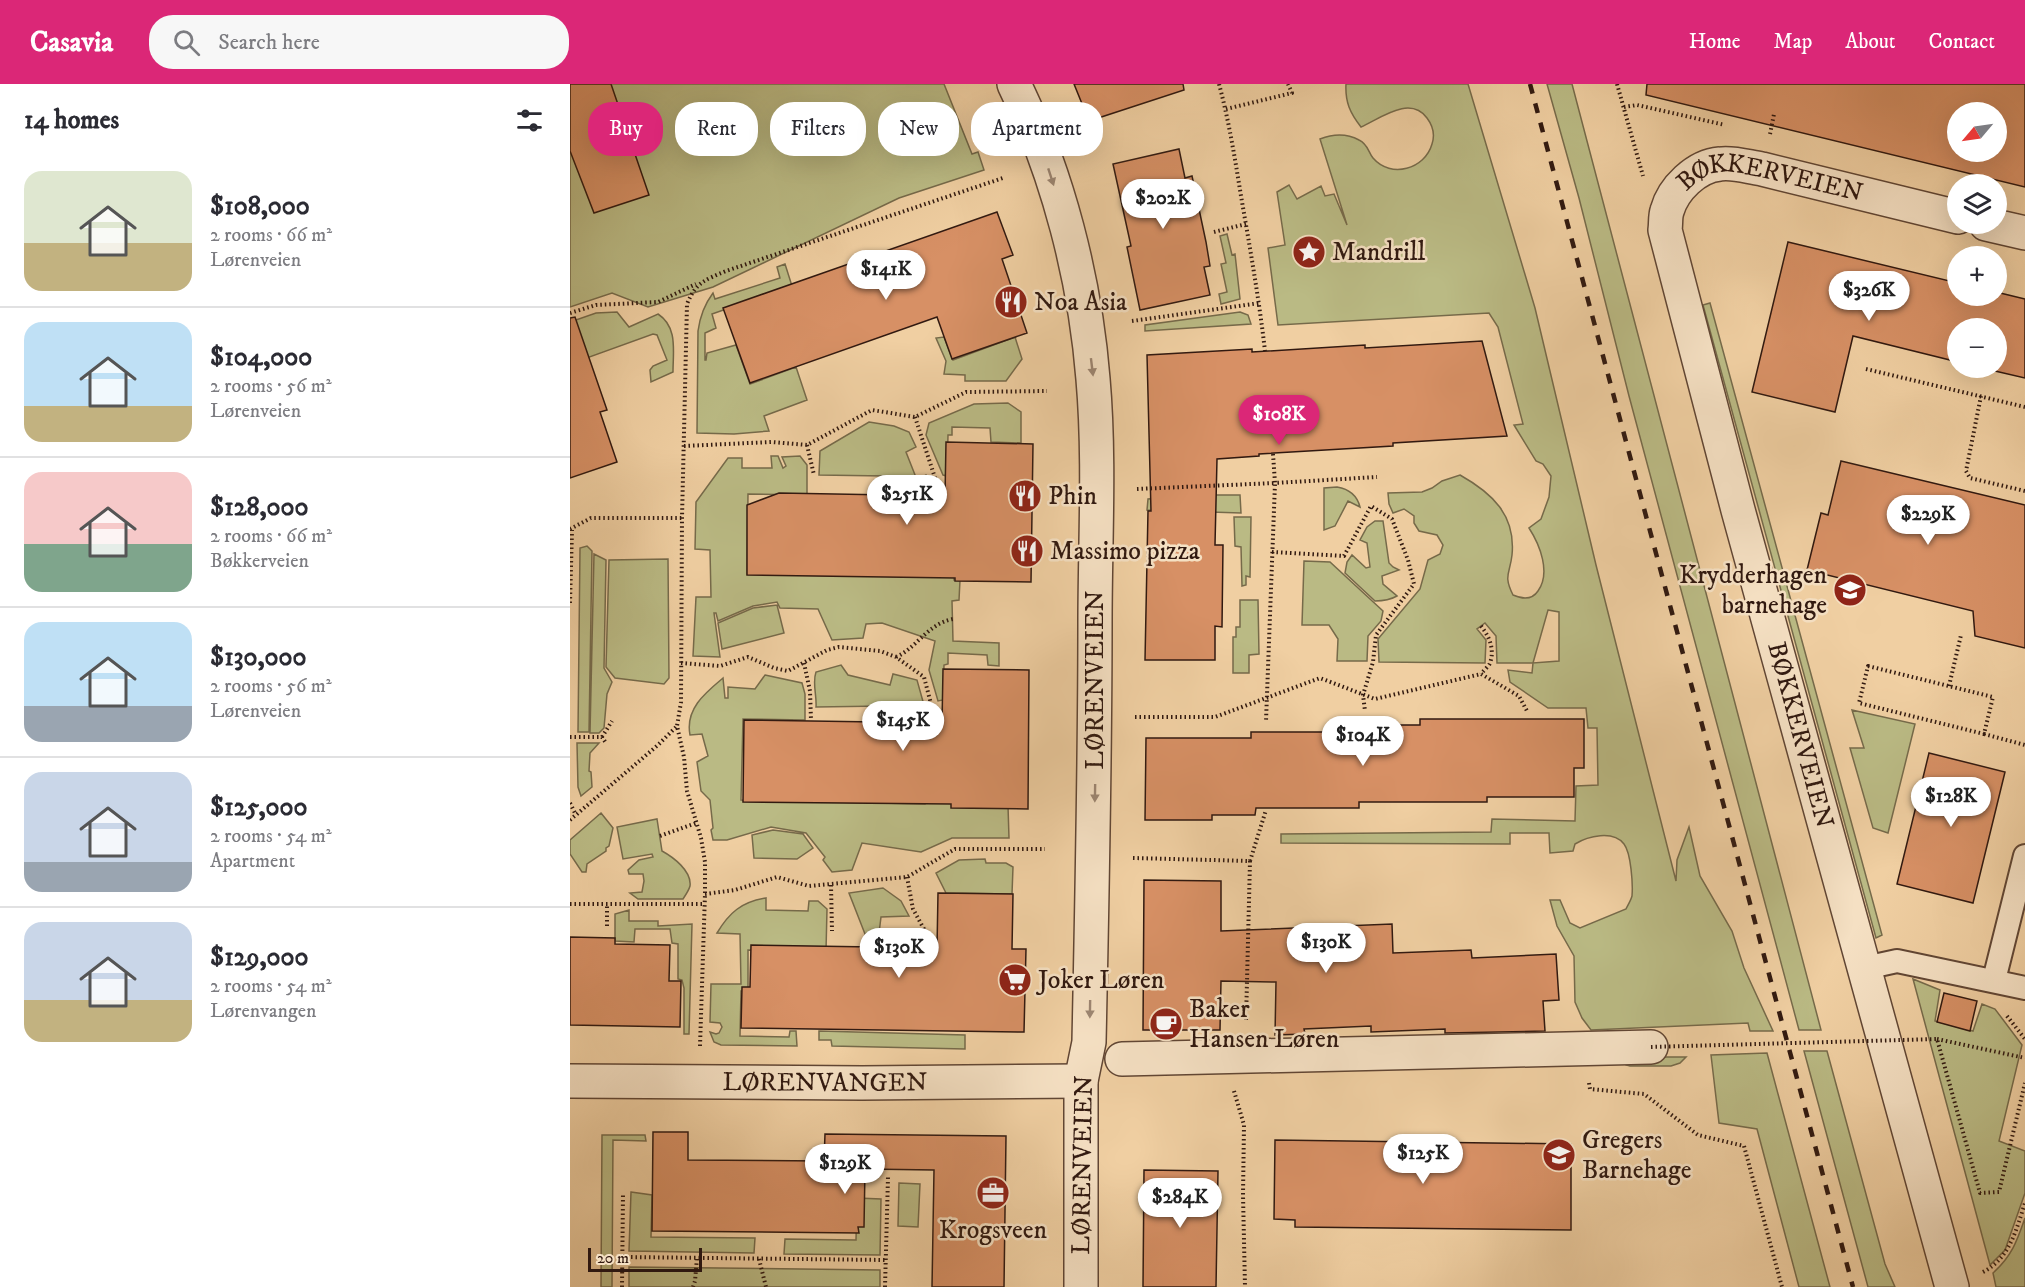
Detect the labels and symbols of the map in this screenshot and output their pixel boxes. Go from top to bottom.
north arrow [1947,102,2007,162]
text: BØKKERVEIEN [1669,147,1866,210]
one-way arrow [1046,168,1056,186]
pin: $202K [1121,179,1205,230]
street label: BØKKERVEIEN [1678,181,1870,213]
place icon: Mandrill [1291,234,1327,270]
place label: Mandrill [1332,236,1425,269]
pin: $141K [844,250,928,301]
pin: $326K [1827,271,1911,322]
restaurant icon: Noa Asia [993,284,1029,320]
place label: Noa Asia [1034,286,1127,319]
one-way arrow [1087,358,1097,377]
pin: $108K [1237,395,1321,446]
pin: $251K [865,475,949,526]
restaurant icon: Phin [1007,478,1043,514]
place label: Phin [1048,480,1097,513]
pin: $229K [1886,495,1970,546]
restaurant icon: Massimo pizza [1009,533,1045,569]
place label: Massimo pizza [1050,535,1200,568]
place label: Krydderhagen barnehage [1679,559,1827,622]
school or university icon: Krydderhagen barnehage [1832,572,1868,608]
street label: LØRENVEIEN [1079,590,1112,770]
street label: BØKKERVEIEN [1759,638,1841,832]
pin: $145K [861,701,945,752]
pin: $104K [1321,716,1405,767]
pin: $128K [1909,777,1993,828]
one-way arrow [1090,784,1100,803]
pin: $130K [1284,923,1368,974]
pin: $130K [857,928,941,979]
supermarket icon: Joker Løren [997,962,1033,998]
place label: Joker Løren [1036,964,1165,997]
place label: Baker Hansen Løren [1189,993,1340,1056]
one-way arrow [1085,1000,1094,1019]
cafe icon: Baker Hansen Løren [1148,1006,1184,1042]
street label: LØRENVANGEN [722,1066,928,1100]
street label: LØRENVEIEN [1065,1075,1101,1255]
place label: Gregers Barnehage [1582,1124,1692,1187]
pin: $125K [1381,1134,1465,1185]
school or university icon: Gregers Barnehage [1541,1137,1577,1173]
pin: $129K [803,1144,887,1195]
office icon: Krogsveen [975,1175,1011,1211]
pin: $284K [1138,1178,1222,1229]
place label: Krogsveen [939,1214,1048,1247]
scale bar [588,1245,702,1272]

